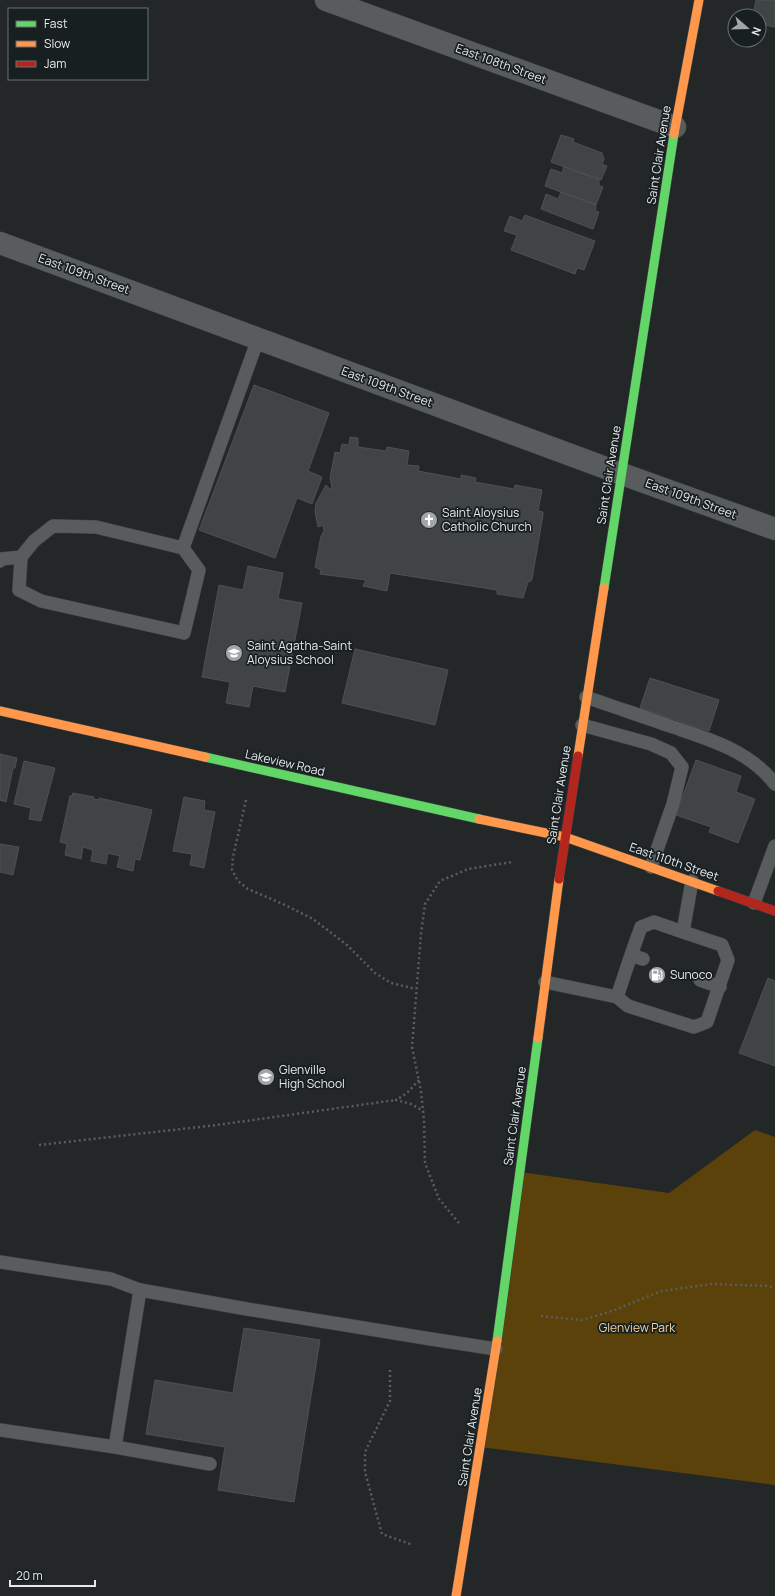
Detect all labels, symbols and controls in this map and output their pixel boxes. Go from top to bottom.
legend [8,8,148,80]
north arrow [727,8,767,48]
text: Fast [44,15,68,32]
text: N [748,25,765,38]
text: Slow [44,35,70,52]
street label: East 108th Street [453,39,549,88]
text: Jam [44,55,66,72]
street label: Saint Clair Avenue [642,104,675,206]
street label: East 109th Street [36,249,132,298]
street label: East 109th Street [339,362,435,411]
street label: Saint Clair Avenue [592,424,625,526]
street label: East 109th Street [643,474,739,523]
place label: Saint Aloysius Catholic Church [442,504,532,535]
church icon: Saint Aloysius Catholic Church [419,510,439,530]
place label: Saint Agatha-Saint Aloysius School [247,637,352,668]
school or university icon: Saint Agatha-Saint Aloysius School [224,643,244,663]
street label: Saint Clair Avenue [542,744,575,846]
street label: Lakeview Road [244,745,327,780]
street label: East 110th Street [627,838,721,885]
fuel station icon: Sunoco [647,965,667,985]
place label: Sunoco [670,966,712,983]
place label: Glenville High School [279,1061,345,1092]
street label: Saint Clair Avenue [499,1065,530,1167]
school or university icon: Glenville High School [256,1067,276,1087]
park label: Glenview Park [599,1319,676,1336]
street label: Saint Clair Avenue [453,1386,486,1488]
scale bar [10,1562,95,1588]
text: 20 m [16,1567,43,1584]

